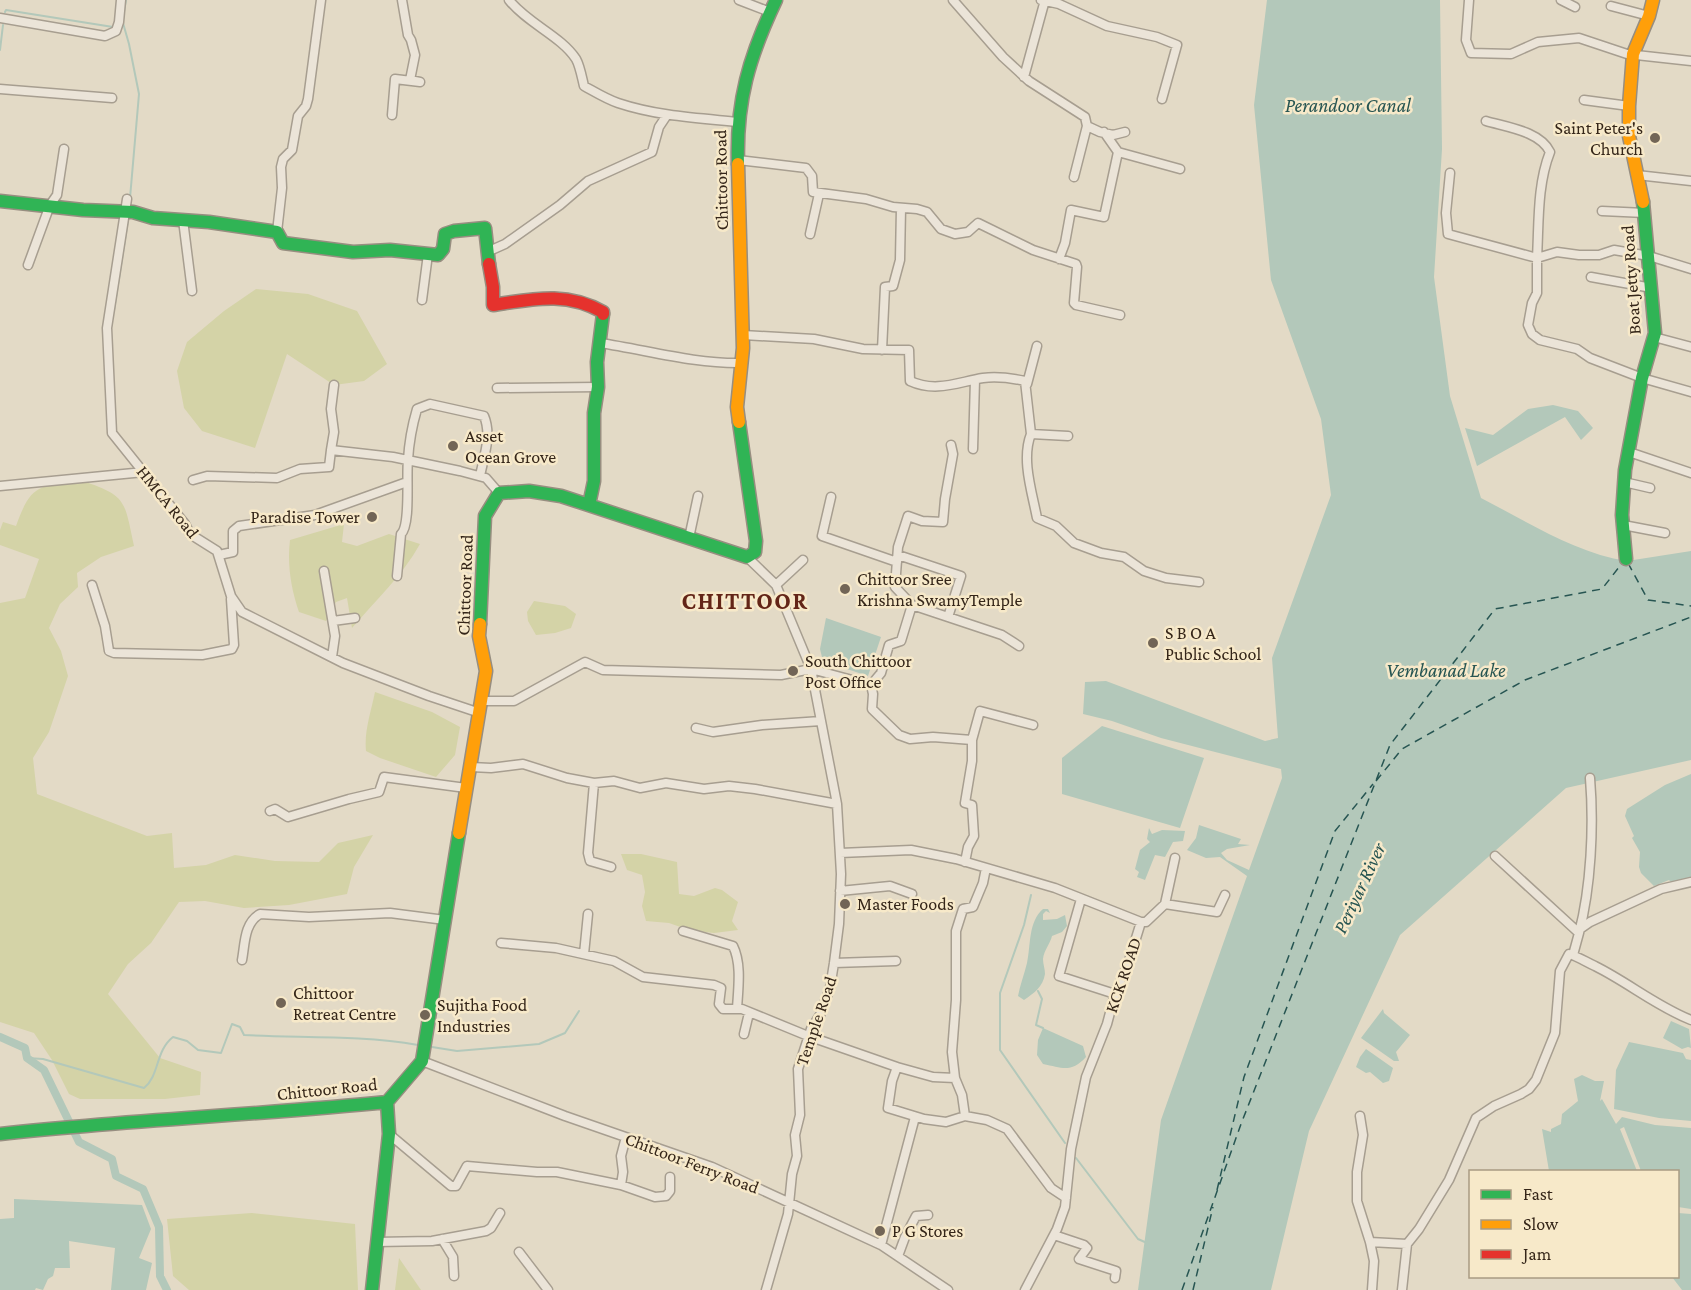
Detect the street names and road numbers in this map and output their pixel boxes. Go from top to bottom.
street label: Chittoor Road [710,129,732,231]
street label: Boat Jetty Road [1617,224,1645,335]
street label: HMCA Road [133,462,204,543]
street label: Chittoor Road [453,534,477,636]
street label: KCK ROAD [1101,935,1145,1015]
street label: Temple Road [791,973,841,1068]
street label: Chittoor Road [276,1074,379,1104]
street label: Chittoor Ferry Road [622,1128,762,1198]

